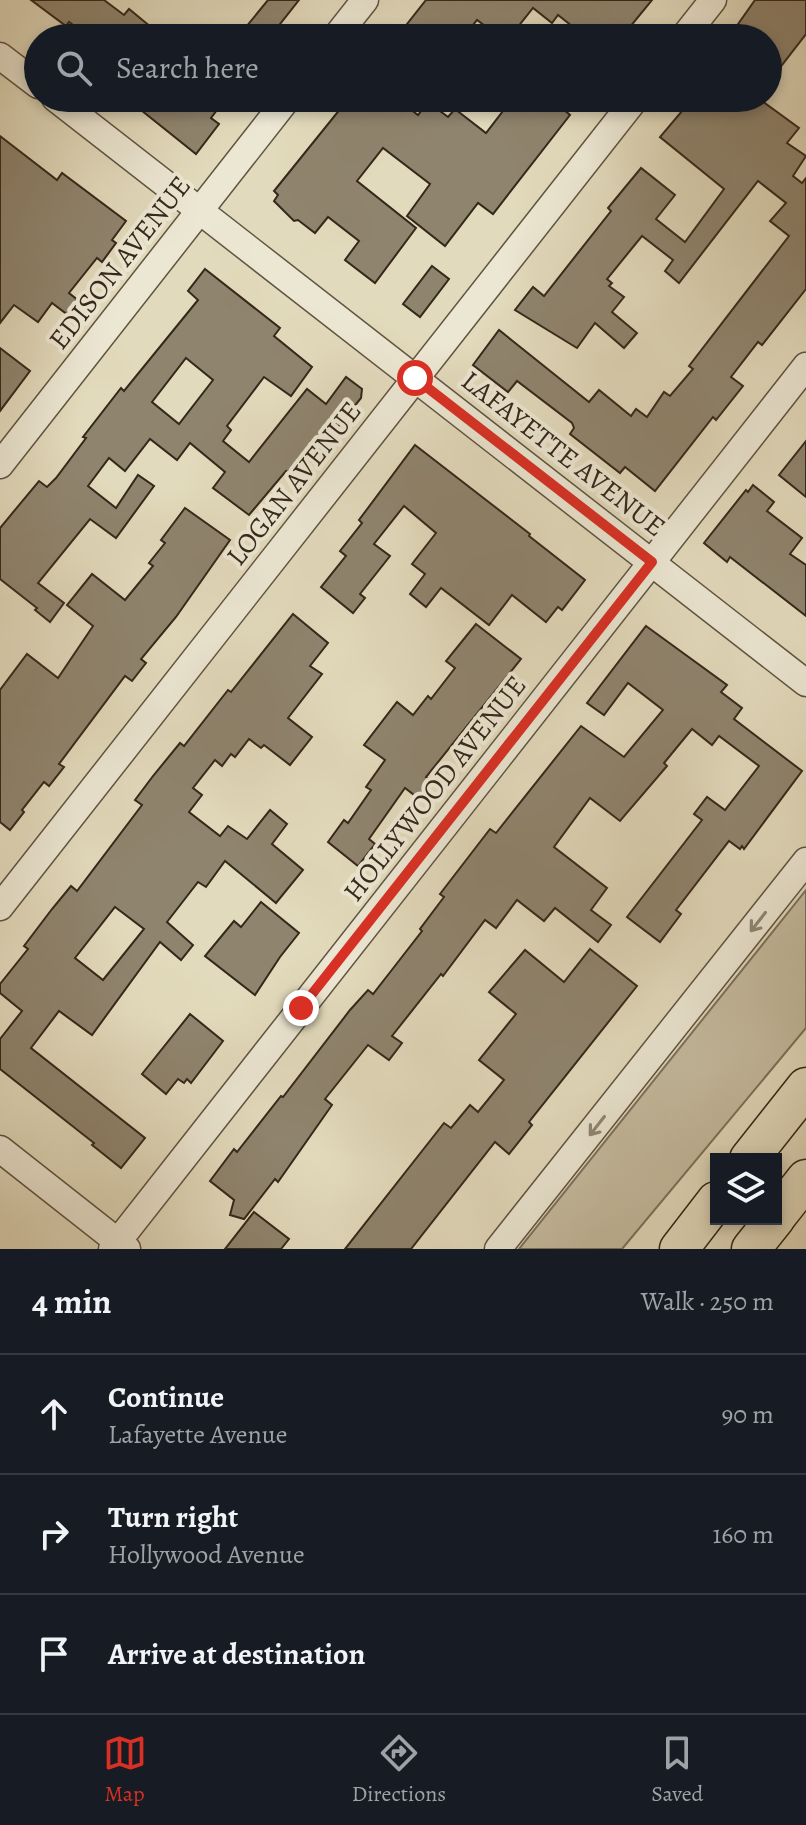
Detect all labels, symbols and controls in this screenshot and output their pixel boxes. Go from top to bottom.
search box [24,24,782,112]
icon: search [52,46,96,90]
text: Search here [116,48,259,88]
street label: EDISON AVENUE [40,168,200,357]
route start [397,360,433,396]
street label: LAFAYETTE AVENUE [453,362,673,546]
street label: LOGAN AVENUE [218,394,370,574]
street label: HOLLYWOOD AVENUE [335,668,535,909]
one-way arrow [749,911,766,932]
route end [283,990,319,1026]
one-way arrow [589,1115,606,1136]
map controls [710,1153,782,1225]
button: layers [710,1153,782,1225]
text: 4 min [32,1278,111,1325]
text: Walk · 250 m [641,1284,774,1319]
text: Continue [108,1377,224,1417]
icon: ahead [32,1392,76,1436]
text: 90 m [722,1397,774,1432]
text: Lafayette Avenue [108,1417,287,1452]
text: Turn right [108,1497,238,1537]
icon: right [32,1512,76,1556]
text: 160 m [712,1517,774,1552]
text: Hollywood Avenue [108,1537,305,1572]
icon: arrive [32,1632,76,1676]
text: Arrive at destination [108,1634,365,1674]
tab: Map [103,1731,147,1809]
tab: Directions [352,1731,446,1809]
tab: Saved [651,1731,703,1809]

